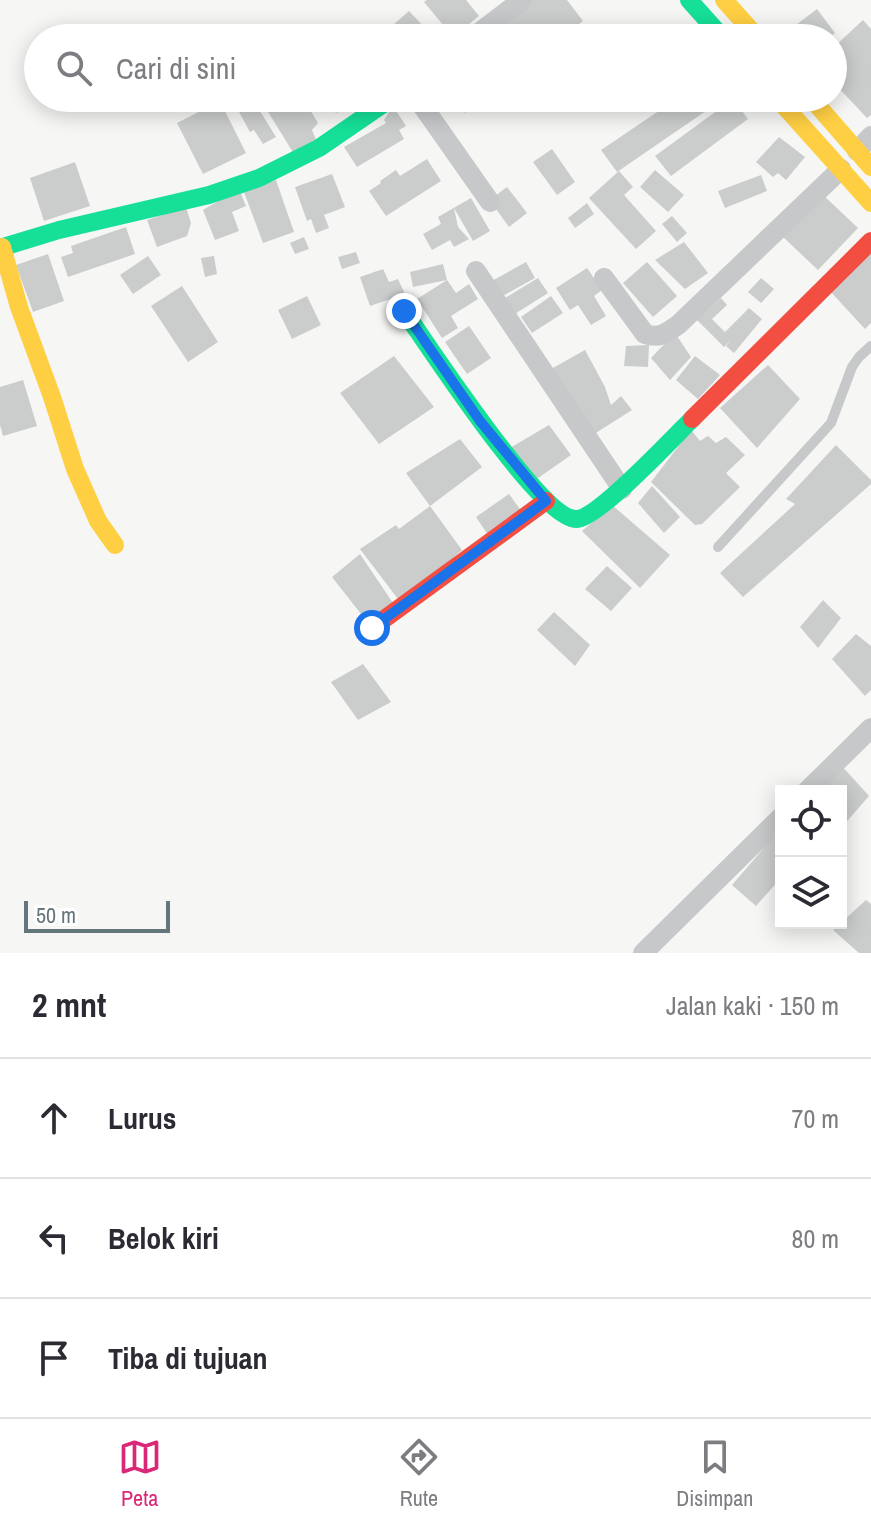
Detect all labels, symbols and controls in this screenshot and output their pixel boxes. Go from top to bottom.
search box [24,24,847,112]
icon: search [52,46,96,90]
text: Cari di sini [116,48,236,88]
route end [386,293,422,329]
route start [354,610,390,646]
map controls [775,785,847,929]
button: locate [775,785,847,857]
button: layers [775,857,847,929]
scale bar [24,897,170,933]
text: 50 m [36,900,76,930]
text: 2 mnt [32,982,106,1028]
text: Jalan kaki · 150 m [666,988,839,1023]
icon: ahead [32,1096,76,1140]
text: Lurus [108,1098,176,1138]
text: 70 m [792,1101,839,1136]
icon: left [32,1216,76,1260]
text: Belok kiri [108,1218,219,1258]
text: 80 m [792,1221,839,1256]
icon: arrive [32,1336,76,1380]
text: Tiba di tujuan [108,1338,268,1378]
tab: Peta [118,1435,162,1513]
tab: Rute [397,1435,441,1513]
tab: Disimpan [676,1435,753,1513]

